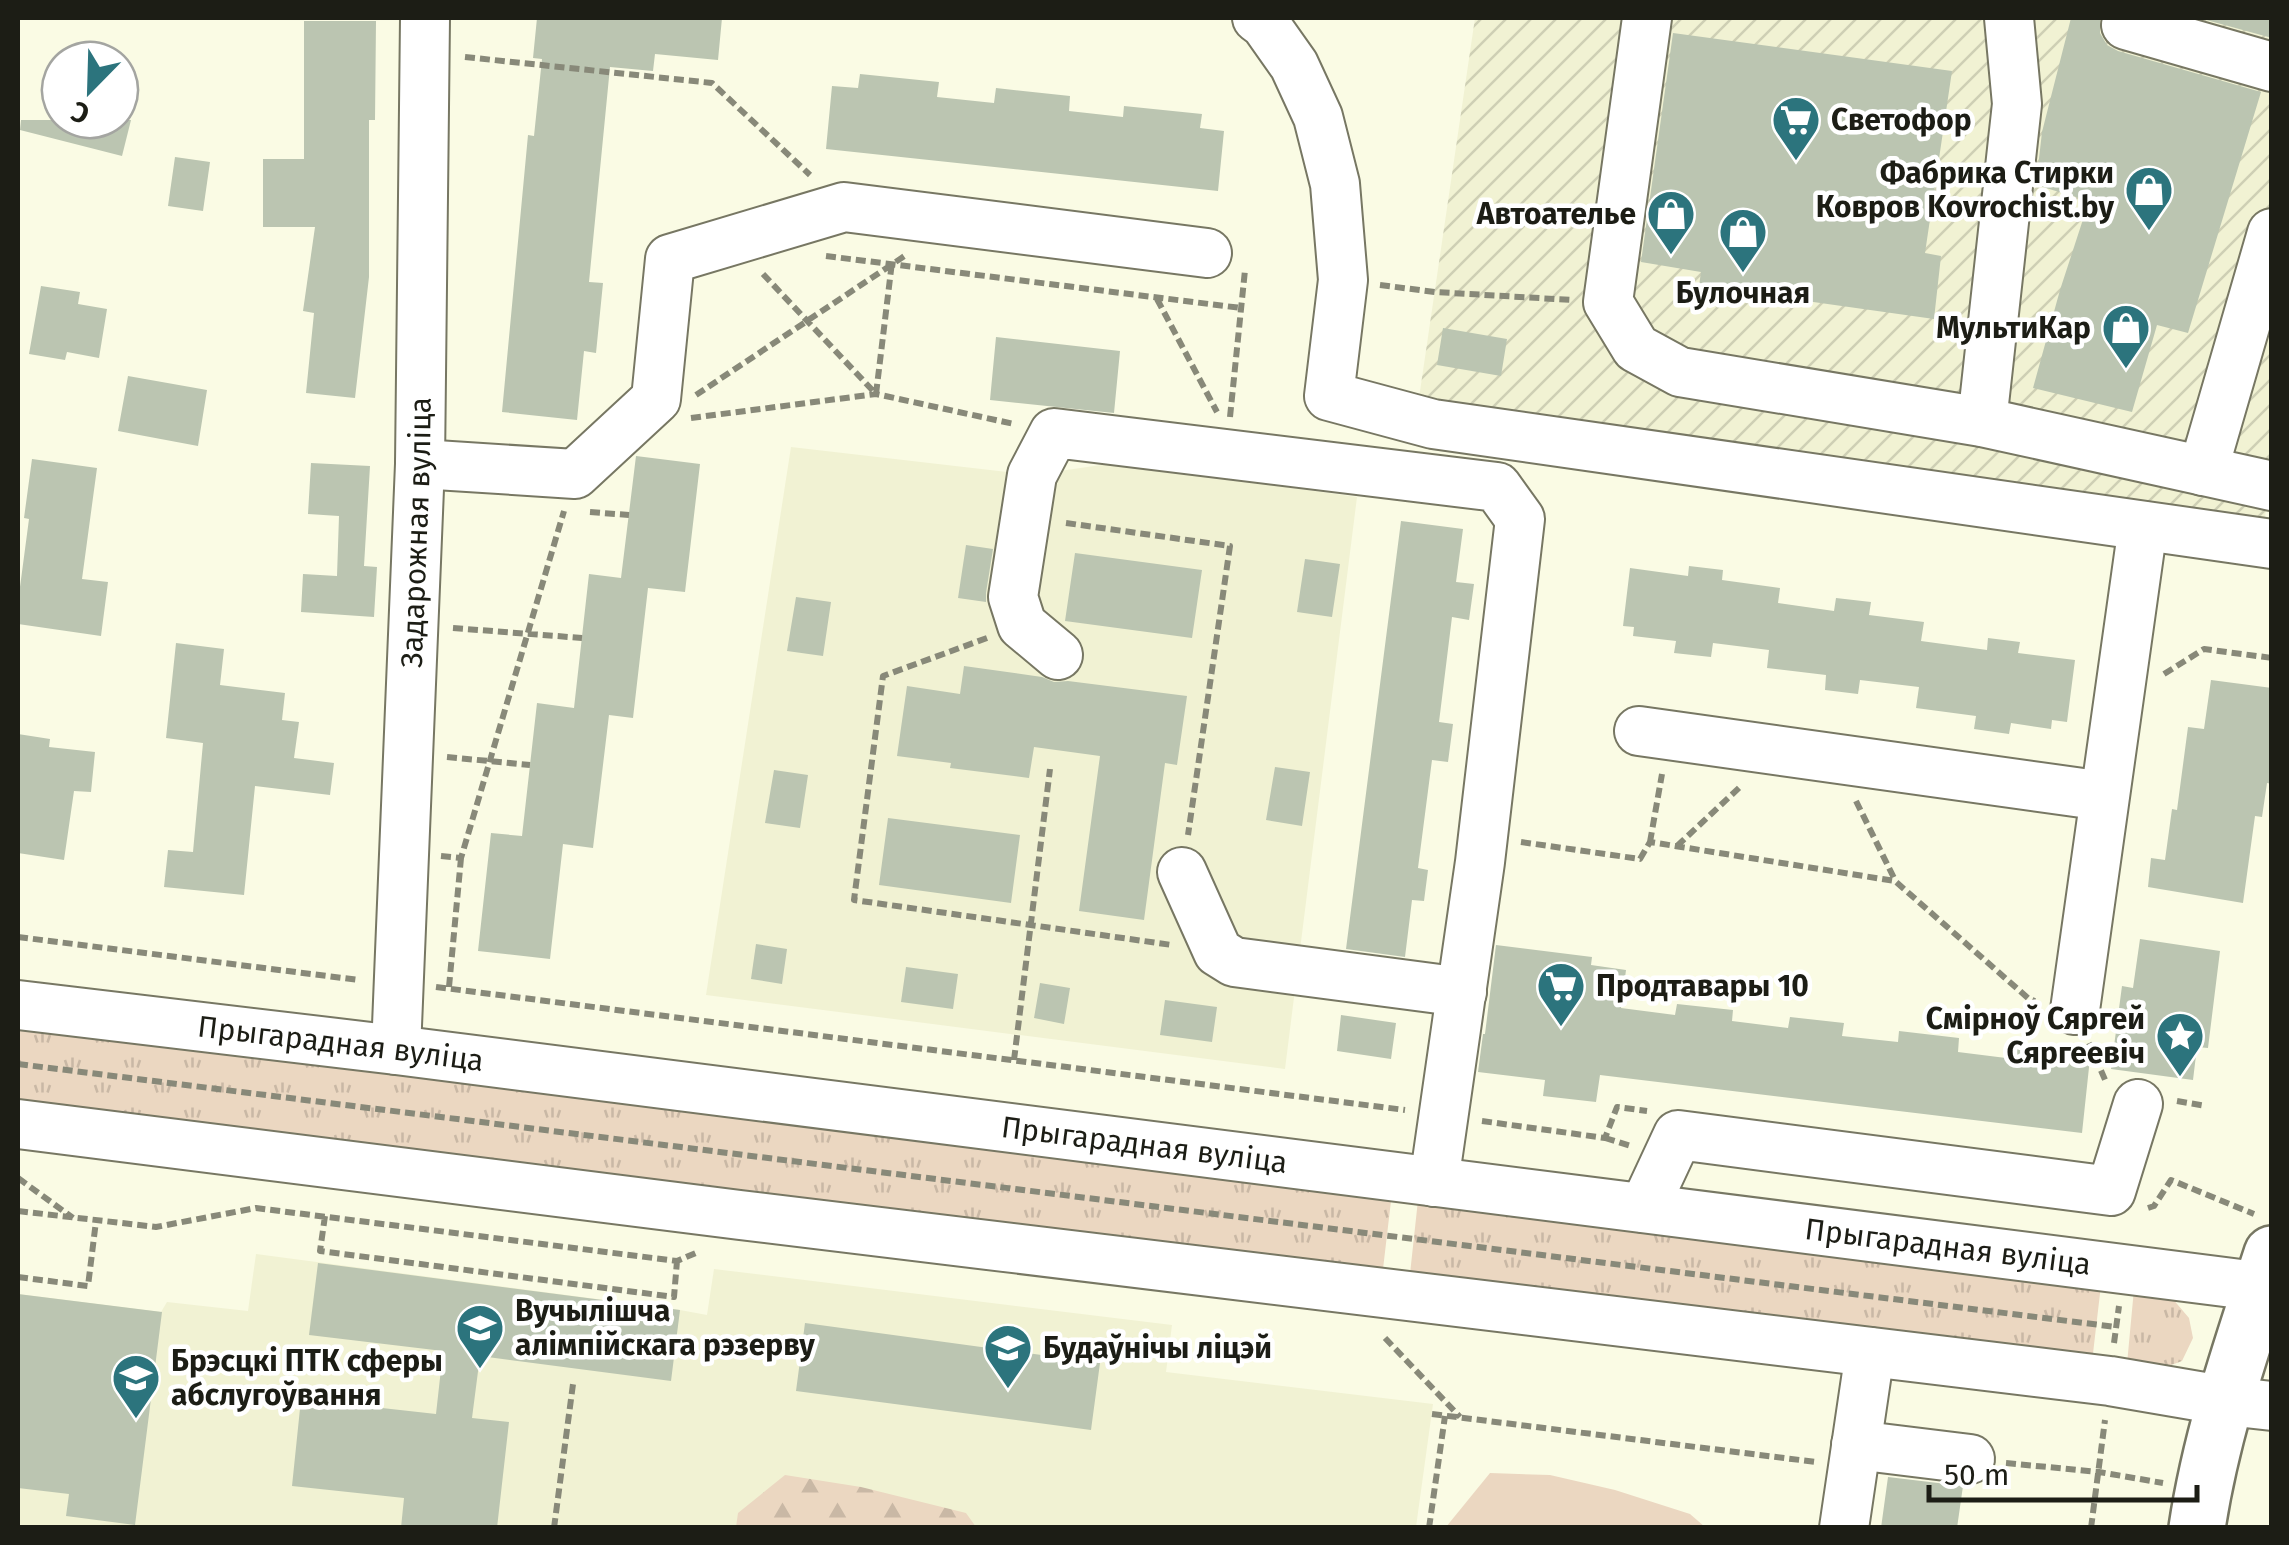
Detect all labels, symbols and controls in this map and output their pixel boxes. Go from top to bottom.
north arrow [40,40,140,140]
text: С [67,94,94,131]
supermarket icon: Светофор [1770,94,1822,162]
place label: Светофор [1831,102,1972,138]
place label: Фабрика Стирки Ковров Kovrochist.by [1816,155,2114,225]
shop icon: Фабрика Стирки Ковров Kovrochist.by [2123,164,2175,232]
shop icon: Автоателье [1645,188,1697,256]
place label: Автоателье [1476,196,1636,232]
shop icon: Булочная [1717,206,1769,274]
place label: Булочная [1676,275,1810,311]
shop icon: МультиКар [2100,302,2152,370]
place label: МультиКар [1936,310,2091,346]
street label: Задарожная вуліца [394,397,439,669]
supermarket icon: Продтавары 10 [1535,960,1587,1028]
place label: Продтавары 10 [1596,968,1809,1004]
place label: Смірноў Сяргей Сяргеевіч [1926,1001,2145,1071]
street label: Прыгарадная вуліца [196,1009,486,1079]
place icon: Смірноў Сяргей Сяргеевіч [2154,1010,2206,1078]
street label: Прыгарадная вуліца [999,1109,1289,1181]
street label: Прыгарадная вуліца [1803,1211,2093,1283]
place label: Вучылішча алімпійскага рэзерву [515,1293,815,1363]
school or university icon: Вучылішча алімпійскага рэзерву [454,1302,506,1370]
school or university icon: Будаўнічы ліцэй [982,1322,1034,1390]
place label: Будаўнічы ліцэй [1043,1330,1272,1366]
place label: Брэсцкі ПТК сферы абслугоўвання [171,1343,443,1413]
school or university icon: Брэсцкі ПТК сферы абслугоўвання [110,1352,162,1420]
scale bar [1929,1440,2196,1502]
text: 50 m [1944,1457,2009,1493]

